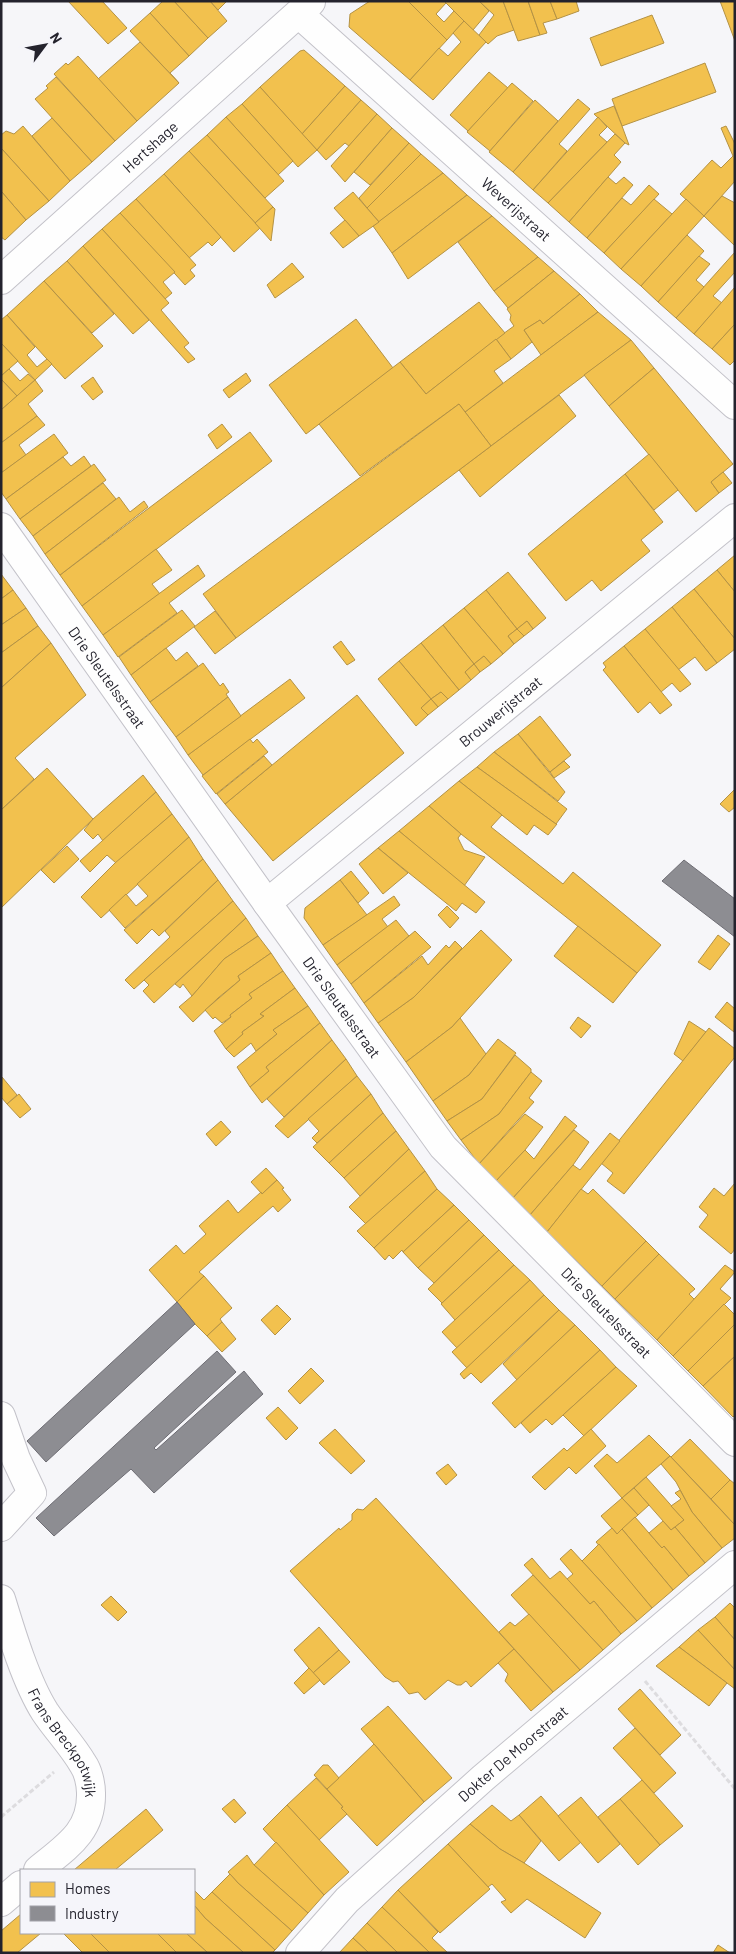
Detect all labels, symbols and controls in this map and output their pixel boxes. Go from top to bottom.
north arrow [20,20,70,70]
text: N [47,29,66,46]
street label: Hertshage [119,117,181,176]
street label: Weverijstraat [478,173,555,245]
street label: Drie Sleutelsstraat [65,623,149,732]
street label: Brouwerijstraat [455,672,545,750]
street label: Drie Sleutelsstraat [300,953,385,1061]
street label: Drie Sleutelsstraat [558,1263,655,1361]
street label: Frans Breckpotwijk [25,1685,100,1798]
street label: Dokter De Moorstraat [454,1702,571,1805]
legend [20,1869,195,1934]
text: Homes [65,1879,110,1897]
text: Industry [65,1904,119,1922]

